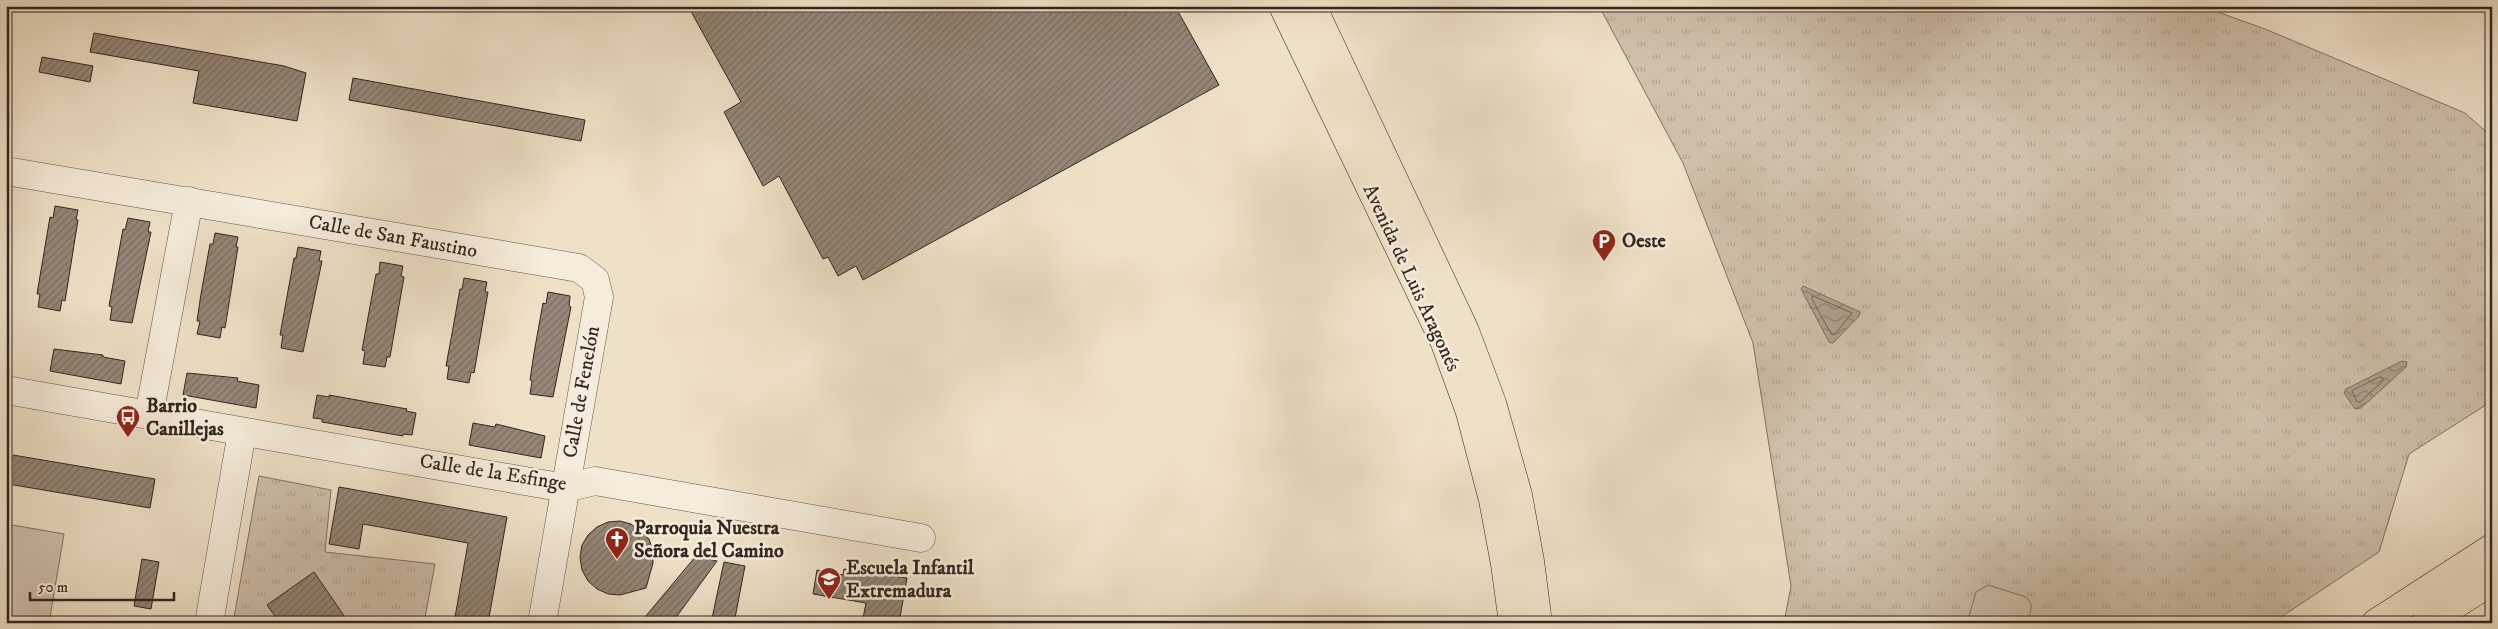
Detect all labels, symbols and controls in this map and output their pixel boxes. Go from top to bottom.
street label: Avenida de Luis Aragonés [1357,180,1466,376]
street label: Calle de San Faustino [307,210,479,264]
parking icon: Oeste [1591,228,1617,262]
place label: Oeste [1622,229,1667,254]
street label: Calle de Fenelón [558,323,606,460]
place label: Barrio Canillejas [146,394,224,442]
bus stop icon: Barrio Canillejas [115,404,141,438]
street label: Calle de la Esfinge [418,449,568,497]
place label: Parroquia Nuestra Señora del Camino [634,516,784,564]
church icon: Parroquia Nuestra Señora del Camino [604,526,630,560]
place label: Escuela Infantil Extremadura [846,556,975,604]
school or university icon: Escuela Infantil Extremadura [816,566,842,600]
scale bar [30,569,174,601]
text: 50 m [38,578,68,597]

